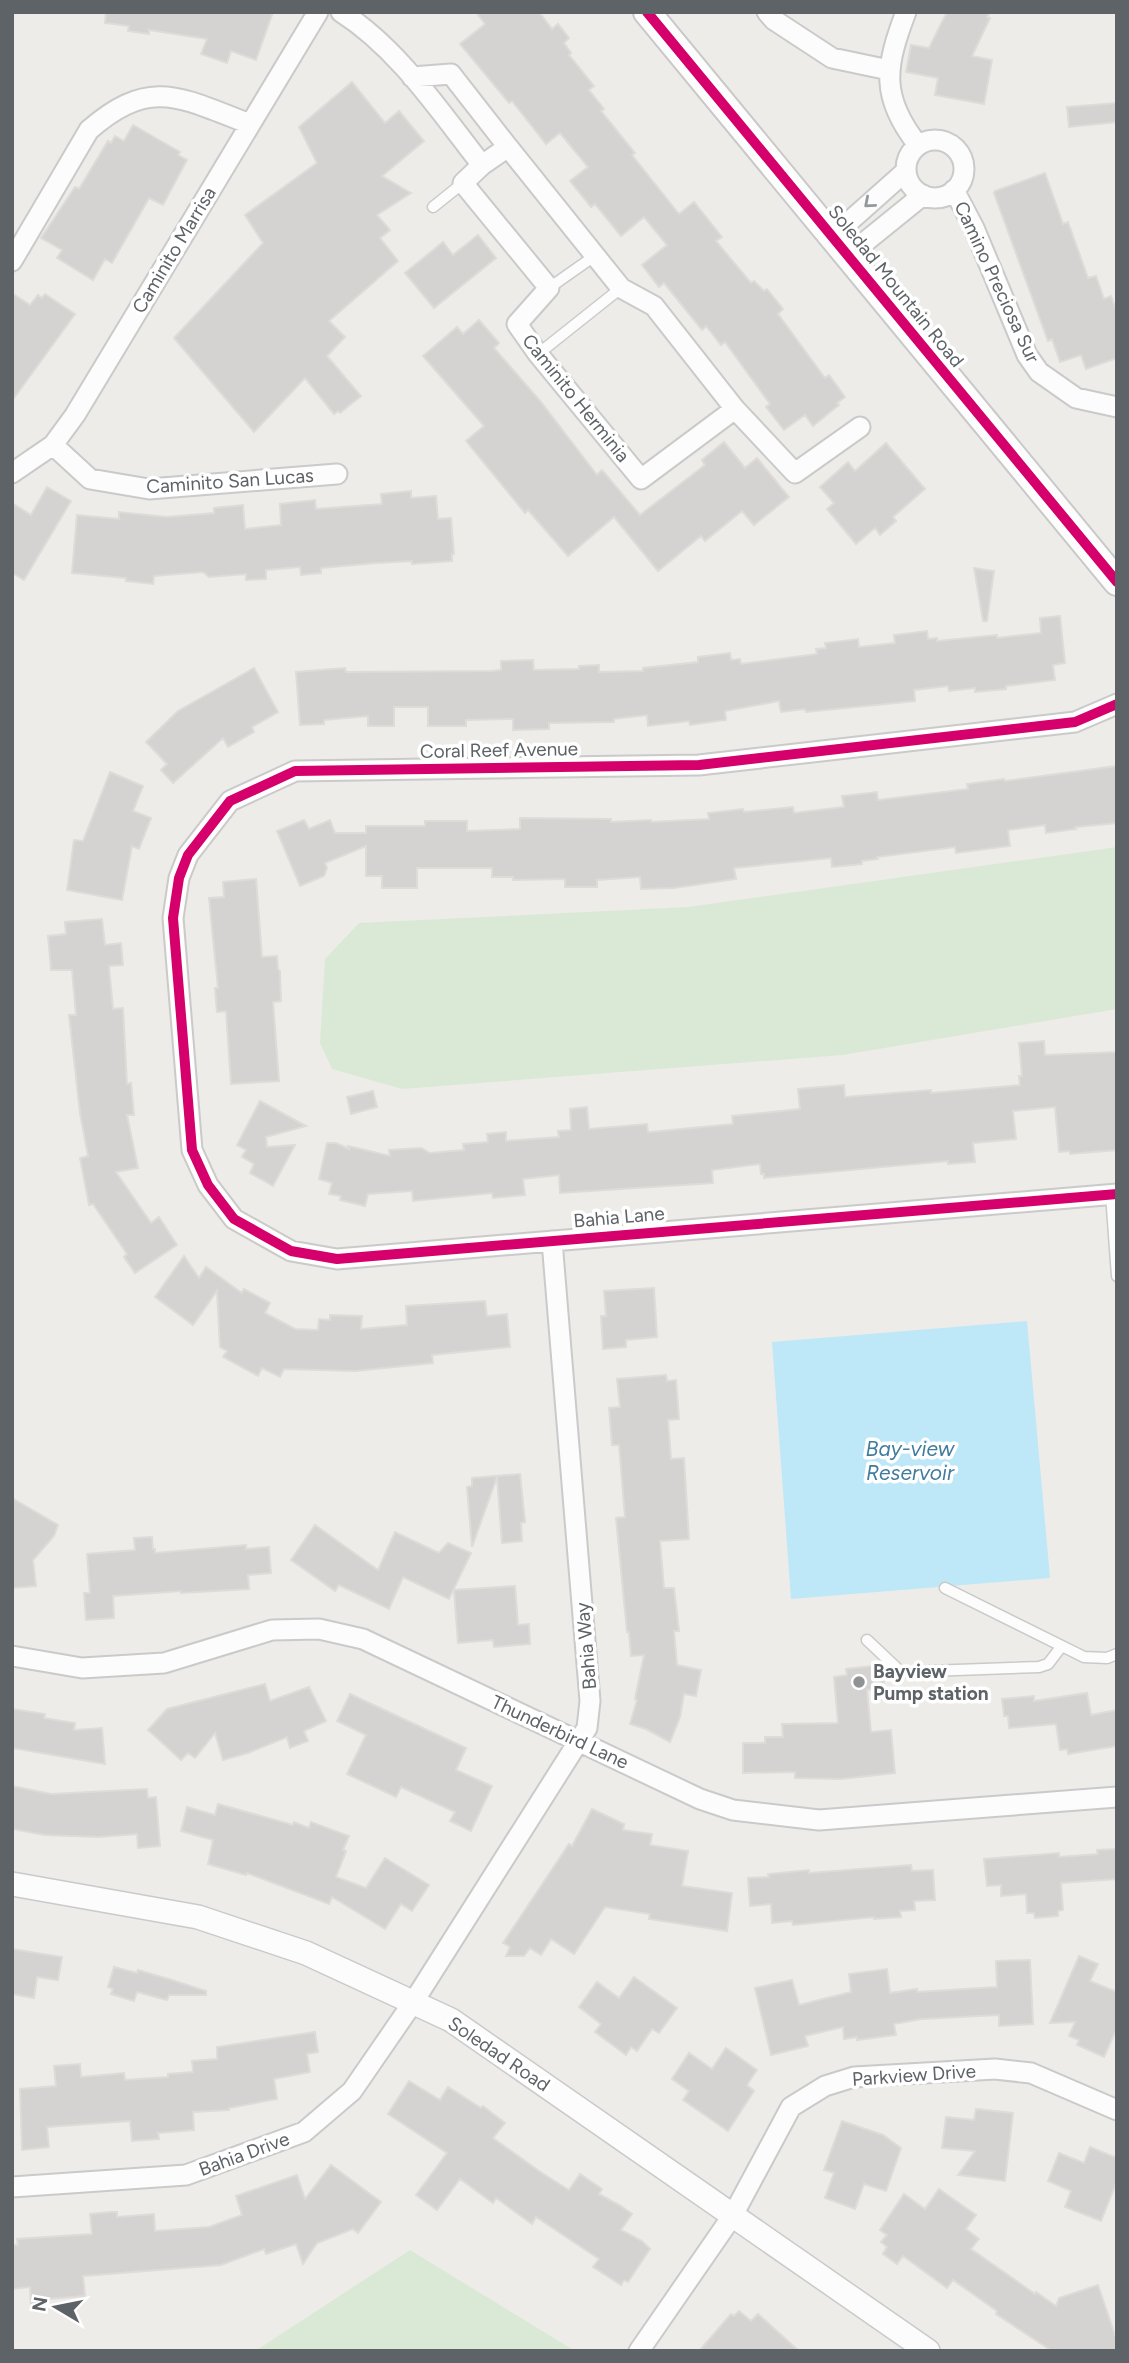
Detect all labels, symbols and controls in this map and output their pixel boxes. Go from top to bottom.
street label: Caminito Marrisa [127,183,221,317]
one-way arrow [865,195,878,207]
street label: Camino Preciosa Sur [949,198,1045,367]
street label: Soledad Mountain Road [823,200,969,372]
street label: Caminito Herminia [517,329,635,467]
street label: Caminito San Lucas [146,464,315,498]
street label: Coral Reef Avenue [420,737,578,763]
street label: Bahia Lane [573,1202,665,1232]
water label: Bay-view Reservoir [866,1436,956,1485]
street label: Bahia Way [571,1601,601,1691]
place label: Bayview Pump station [873,1660,989,1705]
marker: Bayview Pump station [851,1674,867,1690]
street label: Thunderbird Lane [488,1690,632,1774]
street label: Soledad Road [444,2012,554,2096]
street label: Parkview Drive [851,2059,977,2091]
street label: Bahia Drive [196,2127,292,2181]
north arrow [21,2272,91,2342]
text: N [27,2295,52,2313]

